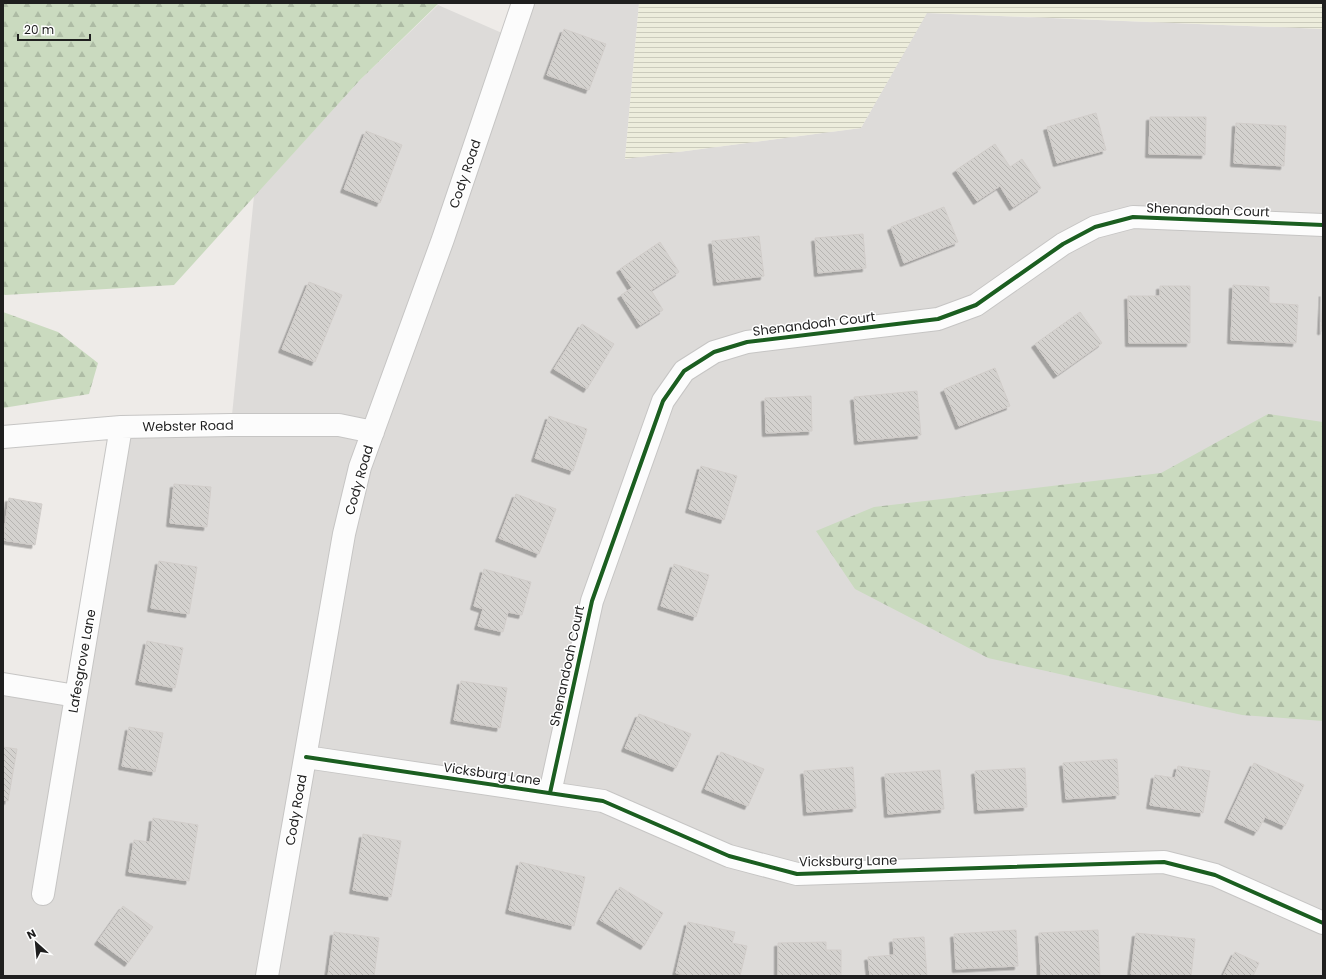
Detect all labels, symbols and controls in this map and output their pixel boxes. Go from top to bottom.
scale bar [18,16,90,42]
text: 20 m [24,21,54,38]
street label: Cody Road [444,137,486,211]
street label: Shenandoah Court [1146,198,1270,222]
street label: Shenandoah Court [752,307,877,341]
street label: Webster Road [142,416,234,436]
street label: Cody Road [340,443,378,517]
street label: Shenandoah Court [545,603,589,728]
street label: Lafesgrove Lane [64,608,100,714]
street label: Vicksburg Lane [442,758,542,790]
street label: Cody Road [280,773,312,847]
street label: Vicksburg Lane [799,851,897,871]
north arrow [16,923,56,963]
text: N [24,925,39,943]

